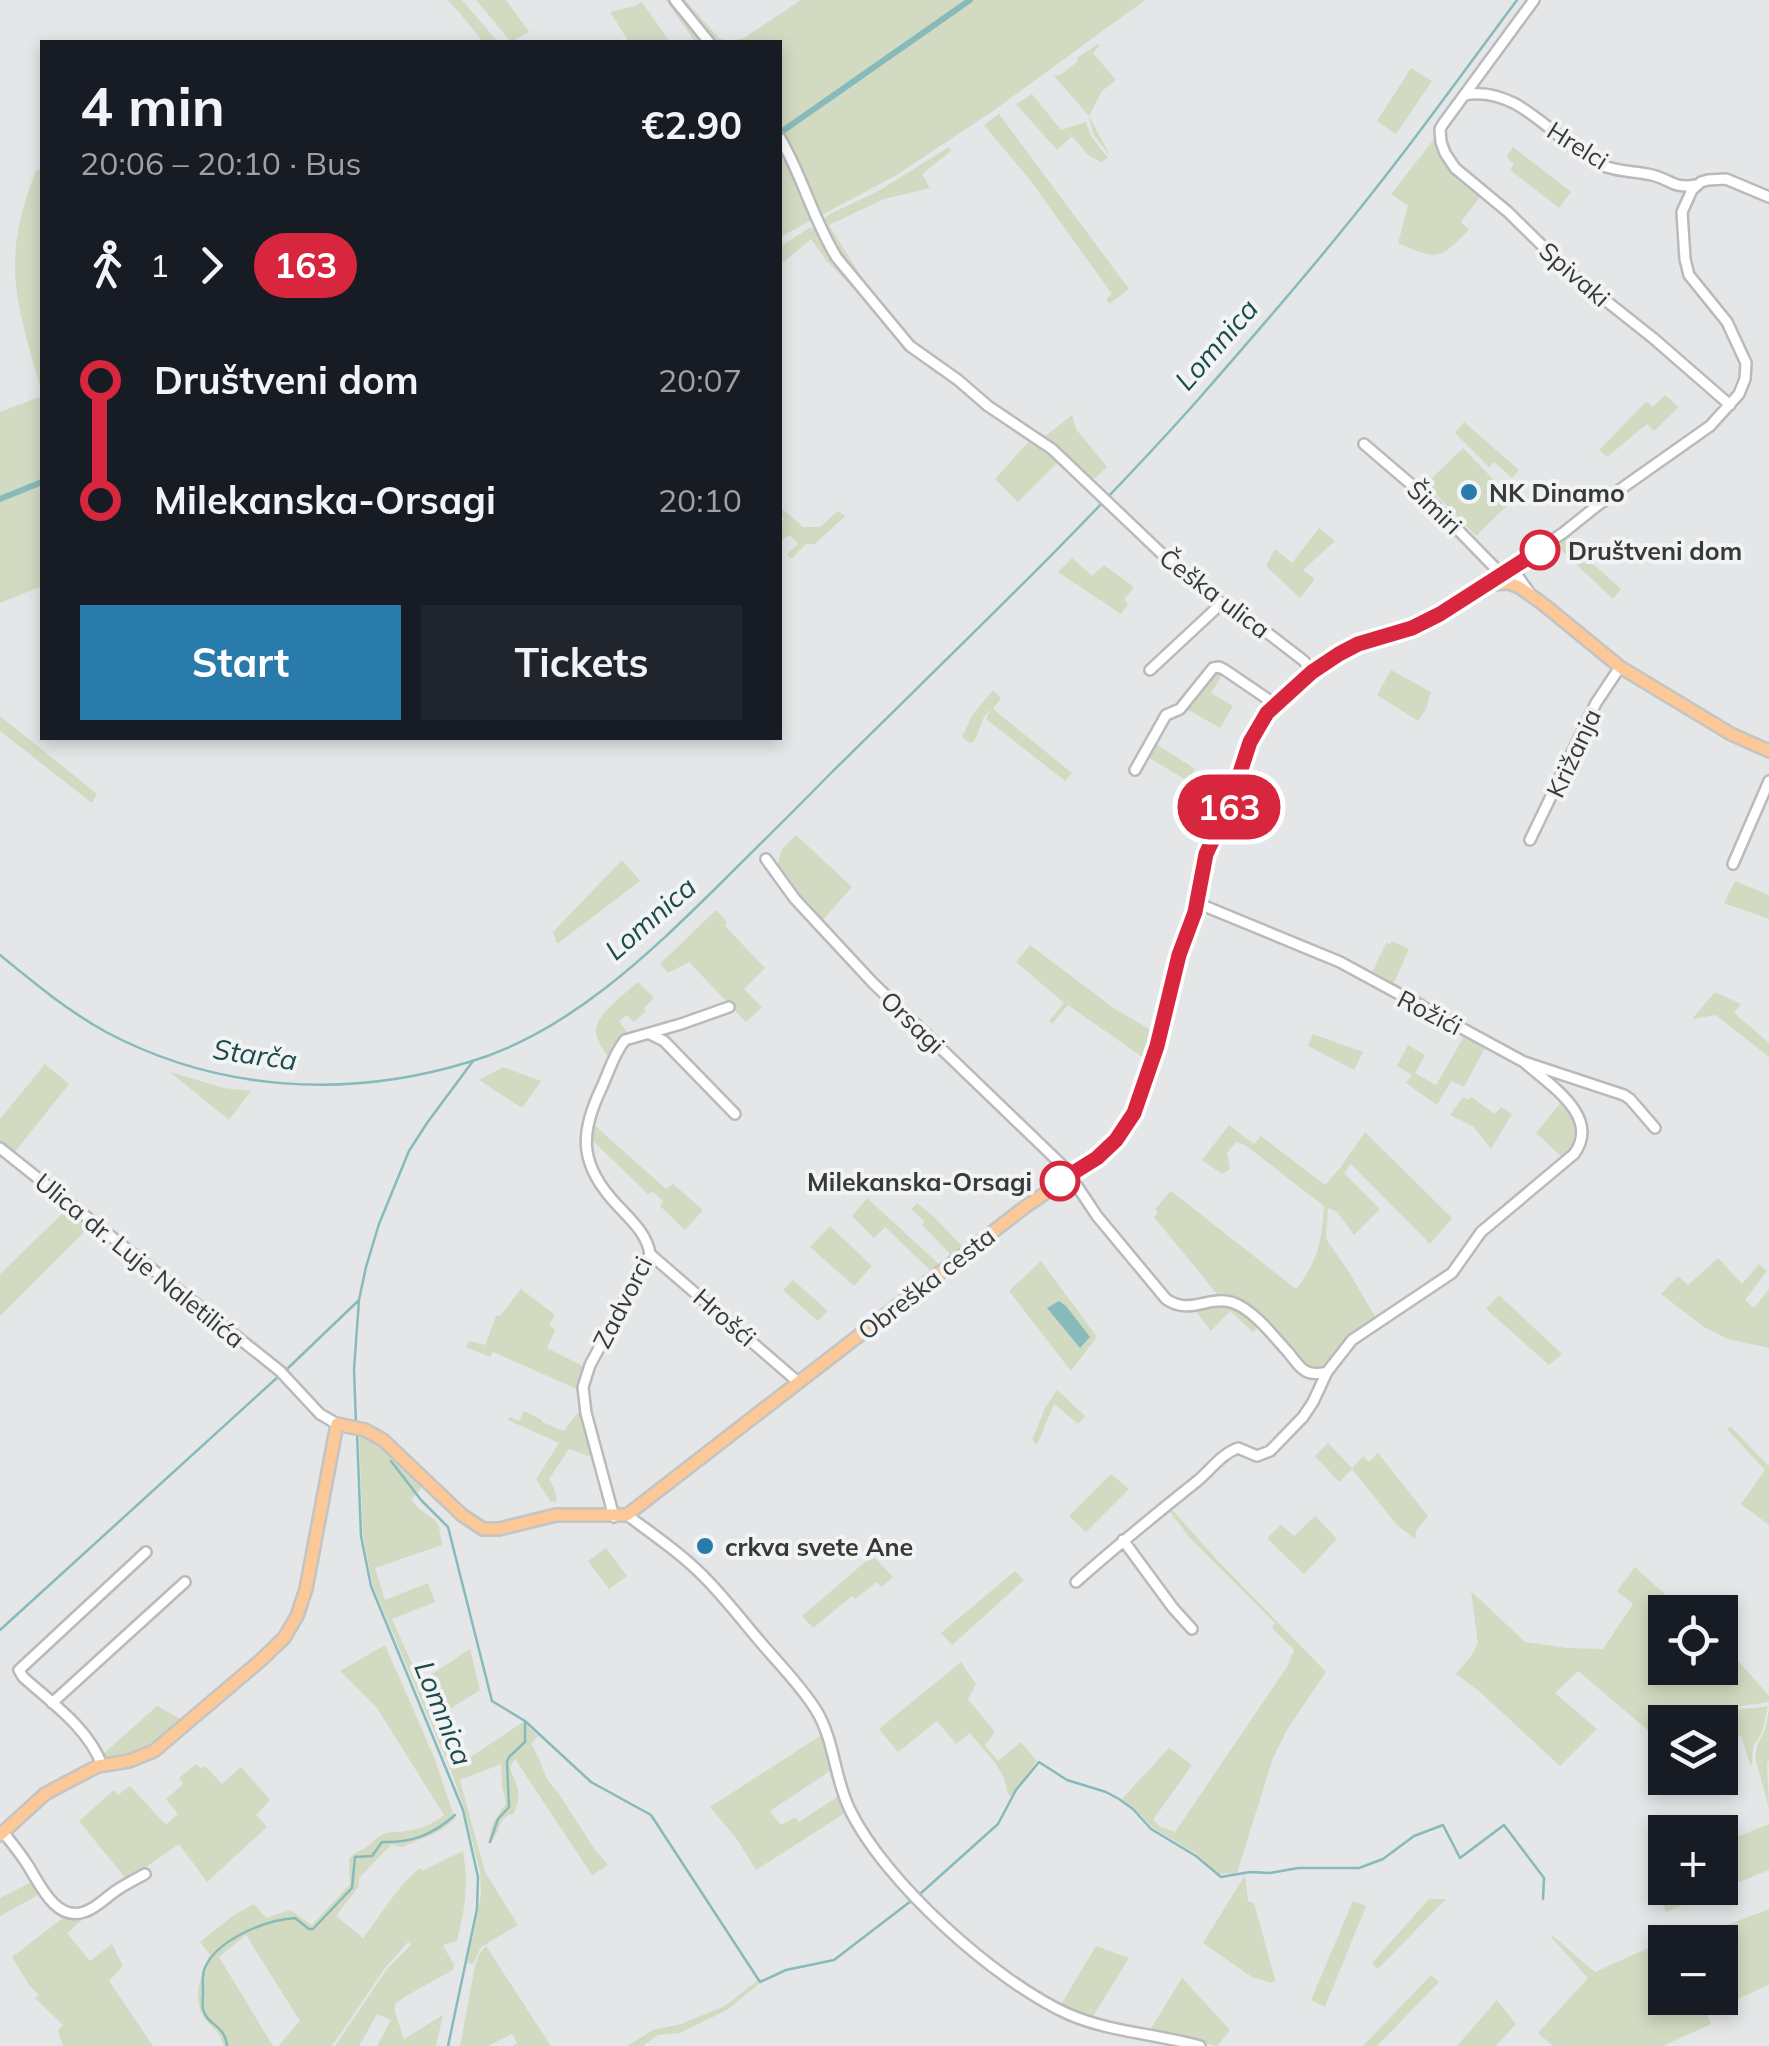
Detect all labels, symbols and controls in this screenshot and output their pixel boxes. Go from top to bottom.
text: 4 min [80,71,225,140]
text: €2.90 [641,101,742,149]
street label: Hrelci [1542,114,1614,176]
text: 20:06 – 20:10 · Bus [80,143,361,183]
street label: Spivaki [1533,235,1617,313]
icon: walk [80,238,135,293]
icon: forward [184,238,239,293]
text: 163 [274,243,337,287]
text: 1 [150,245,169,285]
water label: Lomnica [1167,291,1265,397]
text: Društveni dom [154,356,419,404]
text: 20:07 [658,360,742,400]
street label: Šimiri [1401,473,1469,541]
text: Milekanska-Orsagi [154,476,496,524]
place label: NK Dinamo [1489,477,1625,508]
text: 20:10 [658,480,742,520]
marker: NK Dinamo [1458,481,1480,503]
marker: Društveni dom [1521,531,1559,569]
place label: Društveni dom [1568,535,1742,566]
street label: Češka ulica [1154,541,1276,645]
button: Start [80,605,401,720]
button: Tickets [421,605,742,720]
street label: Križanja [1539,704,1607,802]
line badge: 163 [1172,774,1286,840]
text: 163 [1197,785,1261,829]
water label: Lomnica [597,869,703,967]
street label: Rožići [1392,983,1468,1041]
street label: Orsagi [875,984,951,1060]
water label: Starča [211,1031,299,1077]
marker: Milekanska-Orsagi [1041,1162,1079,1200]
street label: Ulica dr. Luje Naletilića [29,1166,251,1354]
place label: Milekanska-Orsagi [807,1166,1032,1197]
street label: Obreška cesta [851,1220,1001,1346]
street label: Zadvorci [586,1251,658,1353]
street label: Hrošći [687,1281,763,1353]
place label: crkva svete Ane [725,1531,913,1562]
marker: crkva svete Ane [694,1535,716,1557]
map controls [1648,1595,1738,2015]
button: locate [1648,1595,1738,1685]
water label: Lomnica [407,1656,481,1770]
button: layers [1648,1705,1738,1795]
button: + [1648,1815,1738,1905]
button: − [1648,1925,1738,2015]

